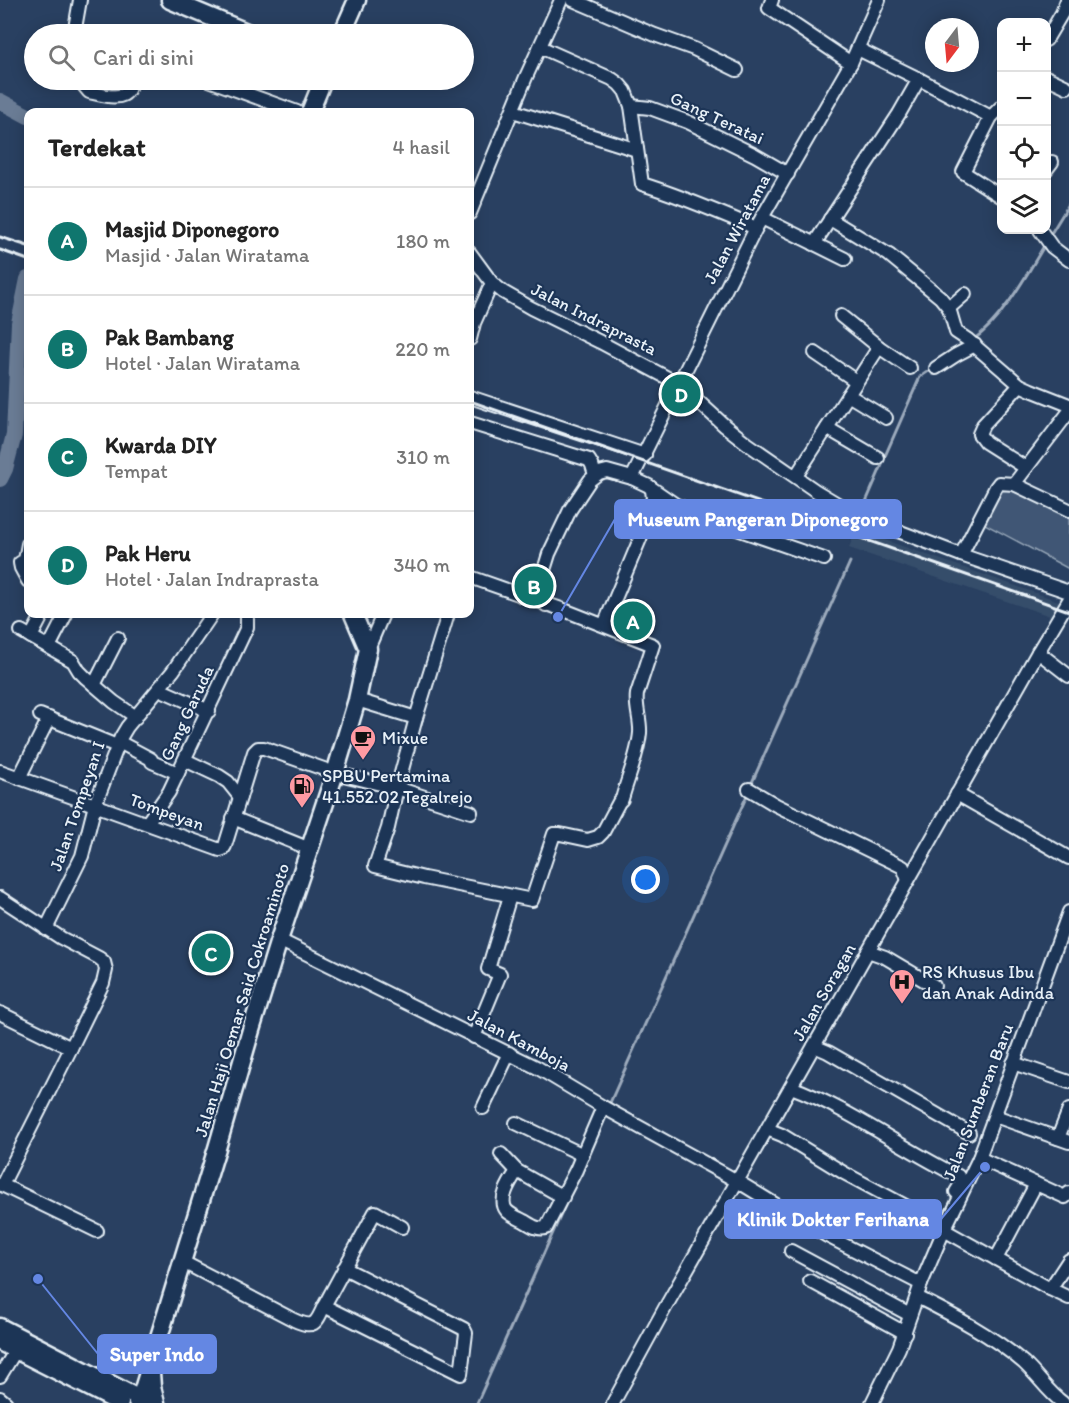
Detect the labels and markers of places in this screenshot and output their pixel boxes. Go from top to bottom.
pin: D [662,372,700,416]
callout: Museum Pangeran Diponegoro [615,500,901,538]
pin: B [514,564,554,608]
pin: A [614,598,652,644]
cafe icon: Mixue [348,723,378,761]
place label: Mixue [382,727,428,749]
place label: SPBU Pertamina 41.552.02 Tegalrejo [322,765,473,808]
fuel station icon: SPBU Pertamina 41.552.02 Tegalrejo [287,771,317,809]
pin: C [192,930,230,976]
place label: RS Khusus Ibu dan Anak Adinda [922,961,1055,1004]
hospital icon: RS Khusus Ibu dan Anak Adinda [887,967,917,1005]
callout: Klinik Dokter Ferihana [725,1200,941,1238]
callout: Super Indo [98,1335,216,1373]

